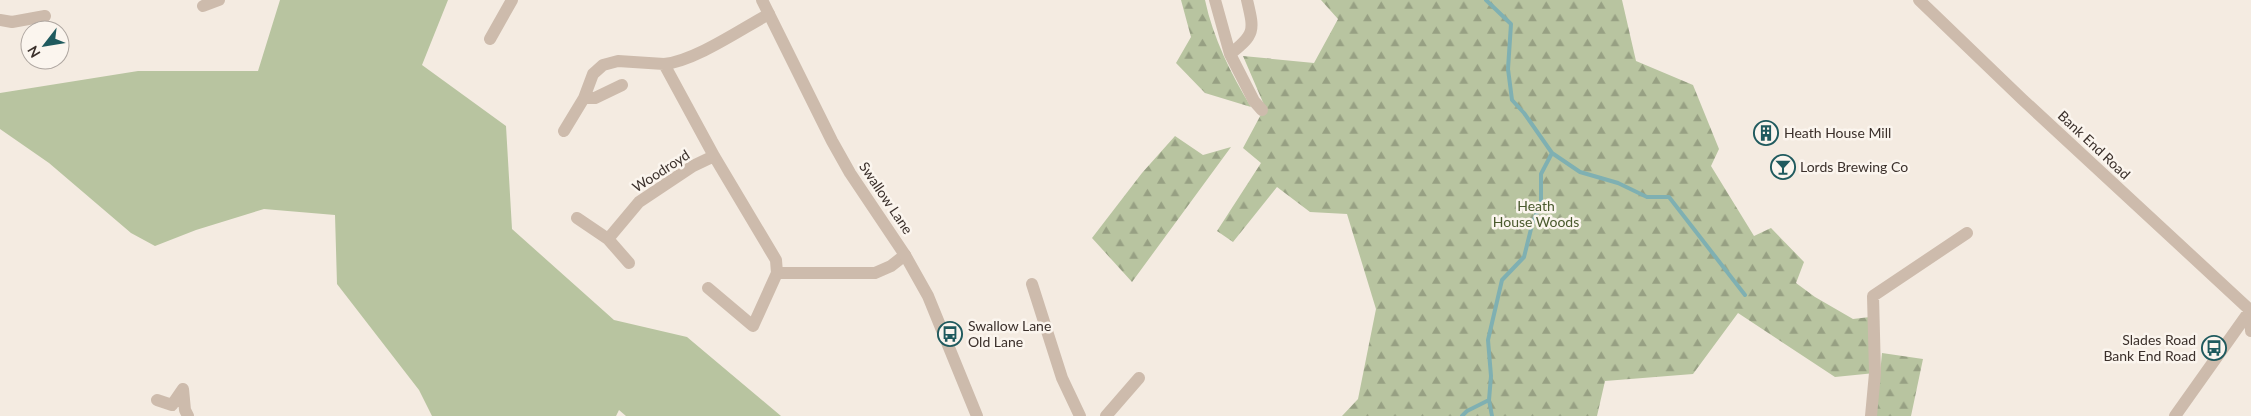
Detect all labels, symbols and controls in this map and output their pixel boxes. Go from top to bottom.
north arrow [20,20,70,70]
text: N [23,43,43,61]
street label: Bank End Road [2055,107,2134,182]
building icon: Heath House Mill [1753,120,1779,146]
place label: Heath House Mill [1784,124,1891,141]
street label: Woodroyd [629,146,693,195]
bar icon: Lords Brewing Co [1770,154,1796,180]
street label: Swallow Lane [856,158,917,237]
place label: Lords Brewing Co [1800,158,1908,175]
park label: Heath House Woods [1493,197,1579,230]
place label: Swallow Lane Old Lane [968,317,1051,350]
bus stop icon: Swallow Lane Old Lane [937,321,963,347]
place label: Slades Road Bank End Road [2103,331,2196,364]
bus stop icon: Slades Road Bank End Road [2201,335,2227,361]

